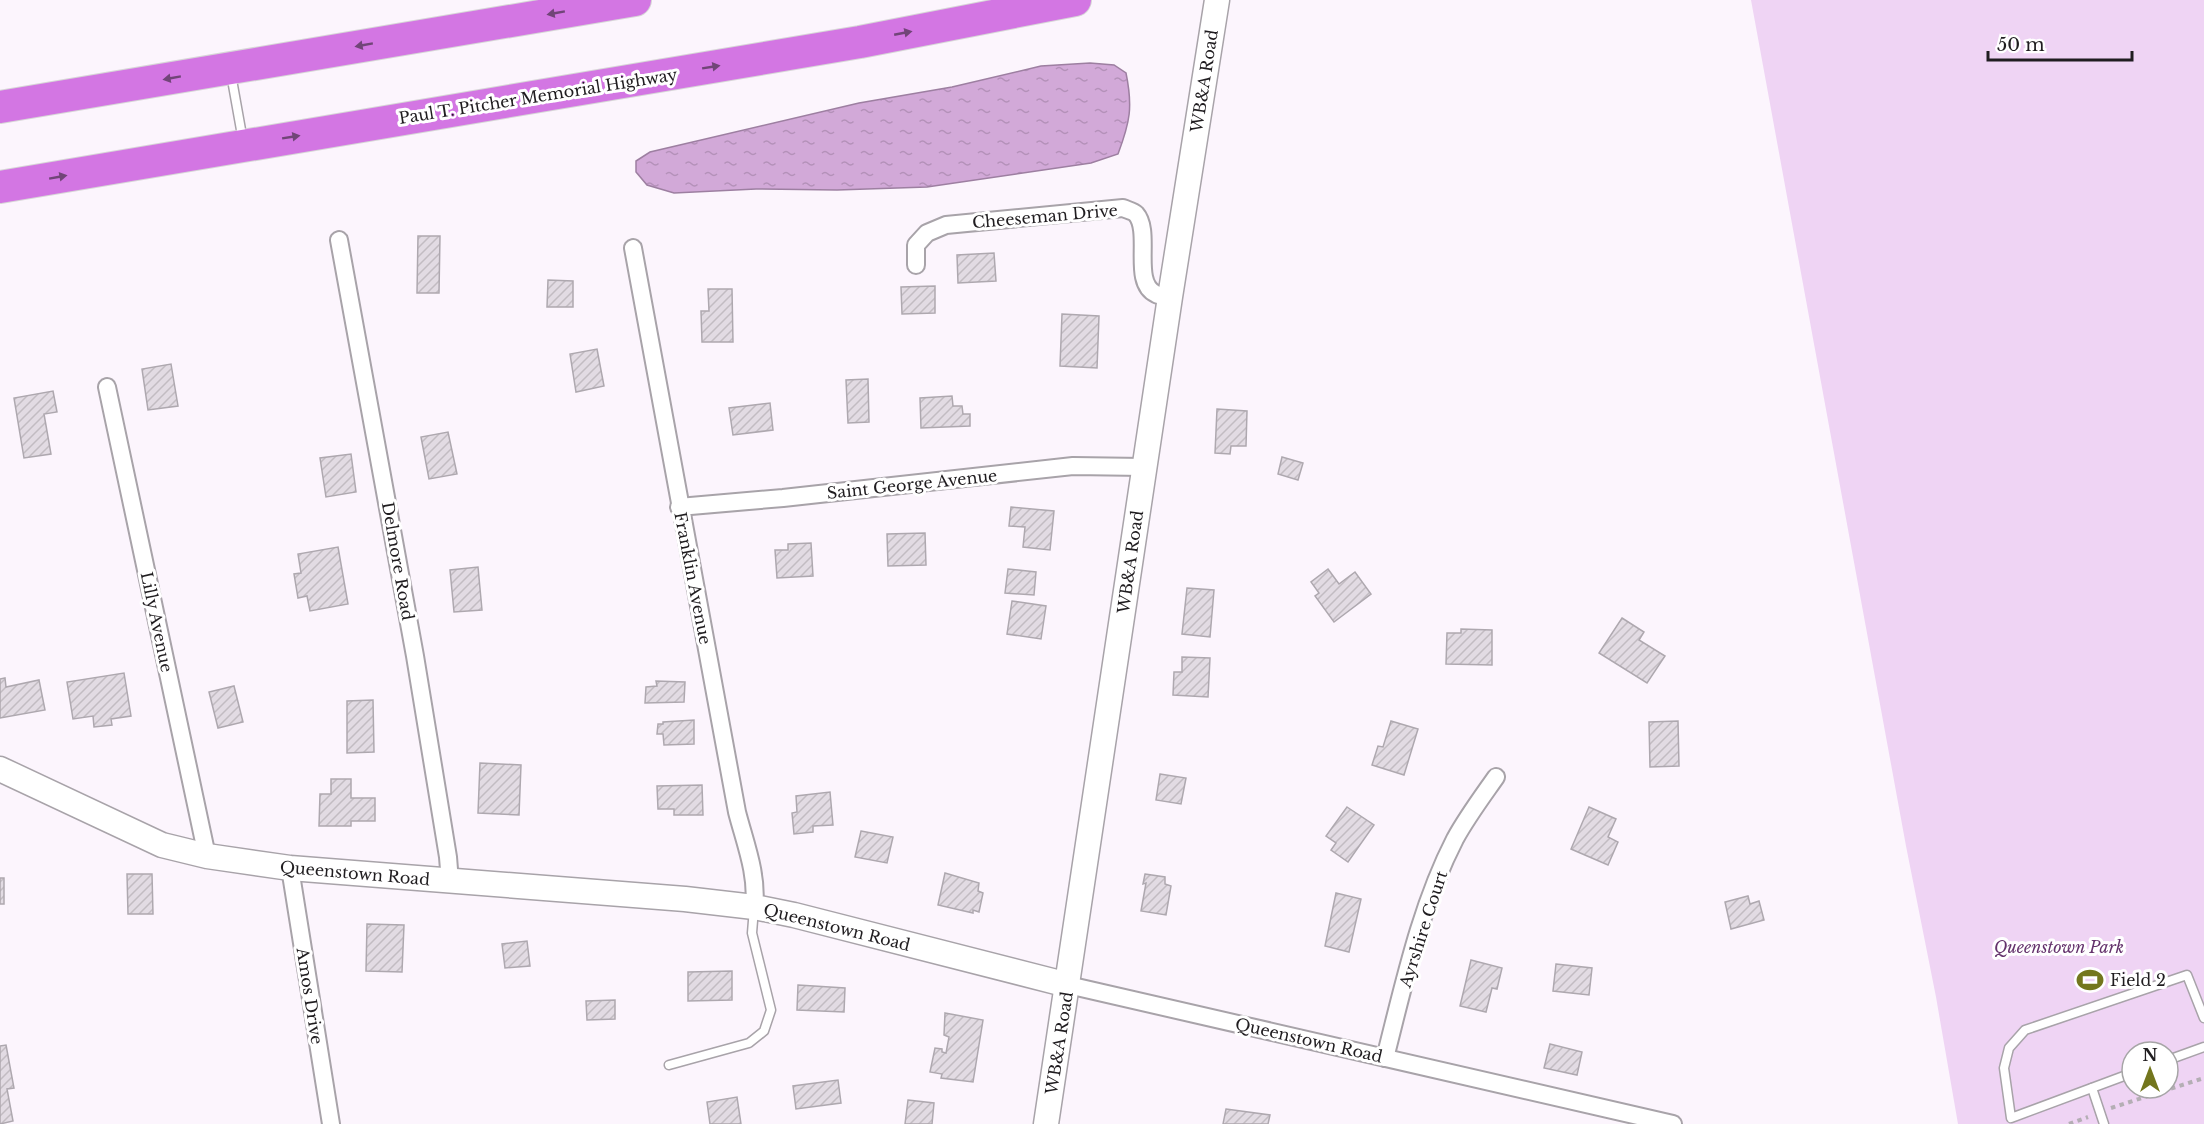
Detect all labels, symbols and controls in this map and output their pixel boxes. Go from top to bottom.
one-way arrow [547,9,566,18]
scale bar [1988,24,2132,62]
one-way arrow [894,28,913,37]
street label: WB&A Road [1186,28,1222,135]
text: 50 m [1997,34,2045,56]
one-way arrow [354,41,373,50]
one-way arrow [702,62,721,71]
street label: Paul T. Pitcher Memorial Highway [397,64,680,128]
one-way arrow [162,73,181,82]
one-way arrow [282,132,301,141]
one-way arrow [48,172,67,181]
street label: Cheeseman Drive [971,200,1119,232]
street label: Saint George Avenue [826,465,998,503]
street label: Delmore Road [378,500,418,622]
street label: WB&A Road [1113,509,1147,616]
street label: Franklin Avenue [670,510,716,646]
street label: Lilly Avenue [137,570,177,674]
street label: Queenstown Road [279,856,431,890]
street label: Ayrshire Court [1394,868,1451,991]
street label: Queenstown Road [762,899,913,955]
park label: Queenstown Park [1994,937,2124,957]
street label: Amos Drive [292,945,328,1046]
sports icon: Field 2 [2075,965,2105,995]
place label: Field 2 [2110,970,2166,990]
street label: WB&A Road [1041,990,1077,1097]
street label: Queenstown Road [1233,1013,1385,1067]
north arrow [2120,1040,2180,1100]
text: N [2142,1045,2158,1065]

